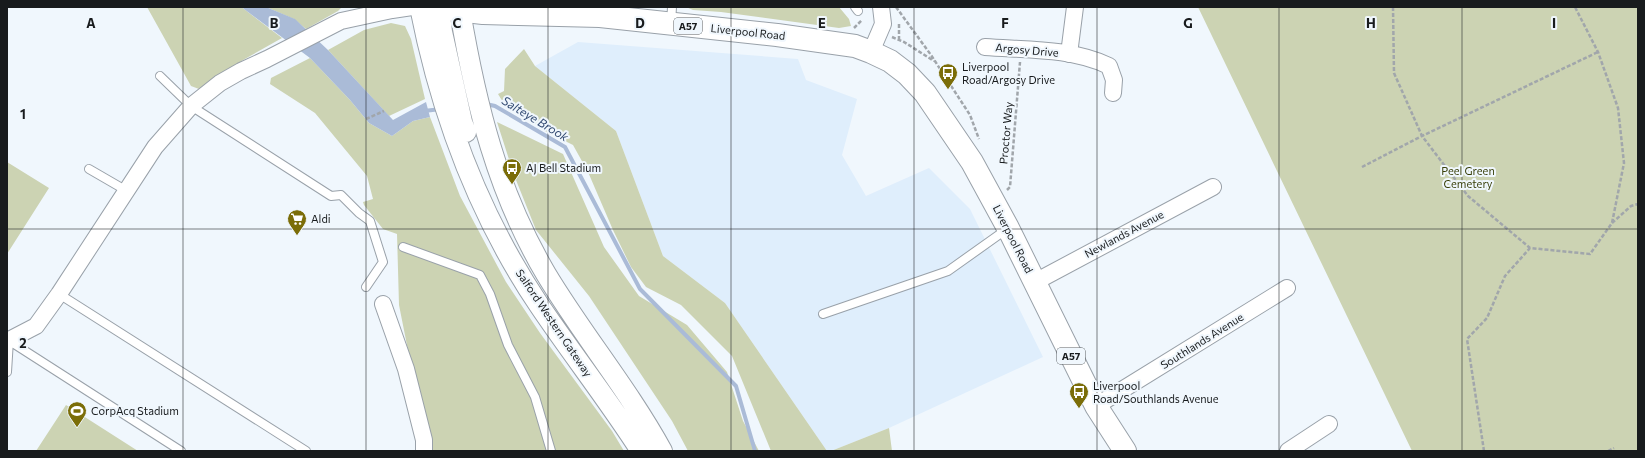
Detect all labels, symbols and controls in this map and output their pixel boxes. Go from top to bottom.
text: A [86,15,96,31]
text: B [270,15,279,31]
text: C [453,15,462,31]
text: D [635,15,645,31]
text: E [818,15,826,31]
text: F [1001,15,1009,31]
text: G [1183,15,1193,31]
text: H [1366,15,1376,31]
text: I [1552,15,1556,31]
road number: A57 [674,18,702,34]
street label: Liverpool Road [710,21,786,42]
street label: Argosy Drive [995,40,1059,59]
place label: Liverpool Road/Argosy Drive [962,60,1055,86]
bus stop icon: Liverpool Road/Argosy Drive [937,62,959,90]
water label: Salteye Brook [500,93,572,144]
street label: Proctor Way [996,101,1015,165]
text: 1 [20,106,26,122]
bus stop icon: AJ Bell Stadium [501,157,523,185]
place label: AJ Bell Stadium [526,161,601,175]
park label: Peel Green Cemetery [1441,164,1495,190]
street label: Liverpool Road [991,202,1036,275]
street label: Newlands Avenue [1082,207,1166,260]
supermarket icon: Aldi [286,208,308,236]
place label: Aldi [311,212,331,225]
street label: Salford Western Gateway [514,267,595,379]
street label: Southlands Avenue [1158,310,1246,371]
text: 2 [19,335,27,351]
road number: A57 [1057,348,1085,364]
place label: Liverpool Road/Southlands Avenue [1093,379,1219,405]
bus stop icon: Liverpool Road/Southlands Avenue [1068,381,1090,409]
sports icon: CorpAcq Stadium [66,400,88,428]
place label: CorpAcq Stadium [91,404,179,417]

